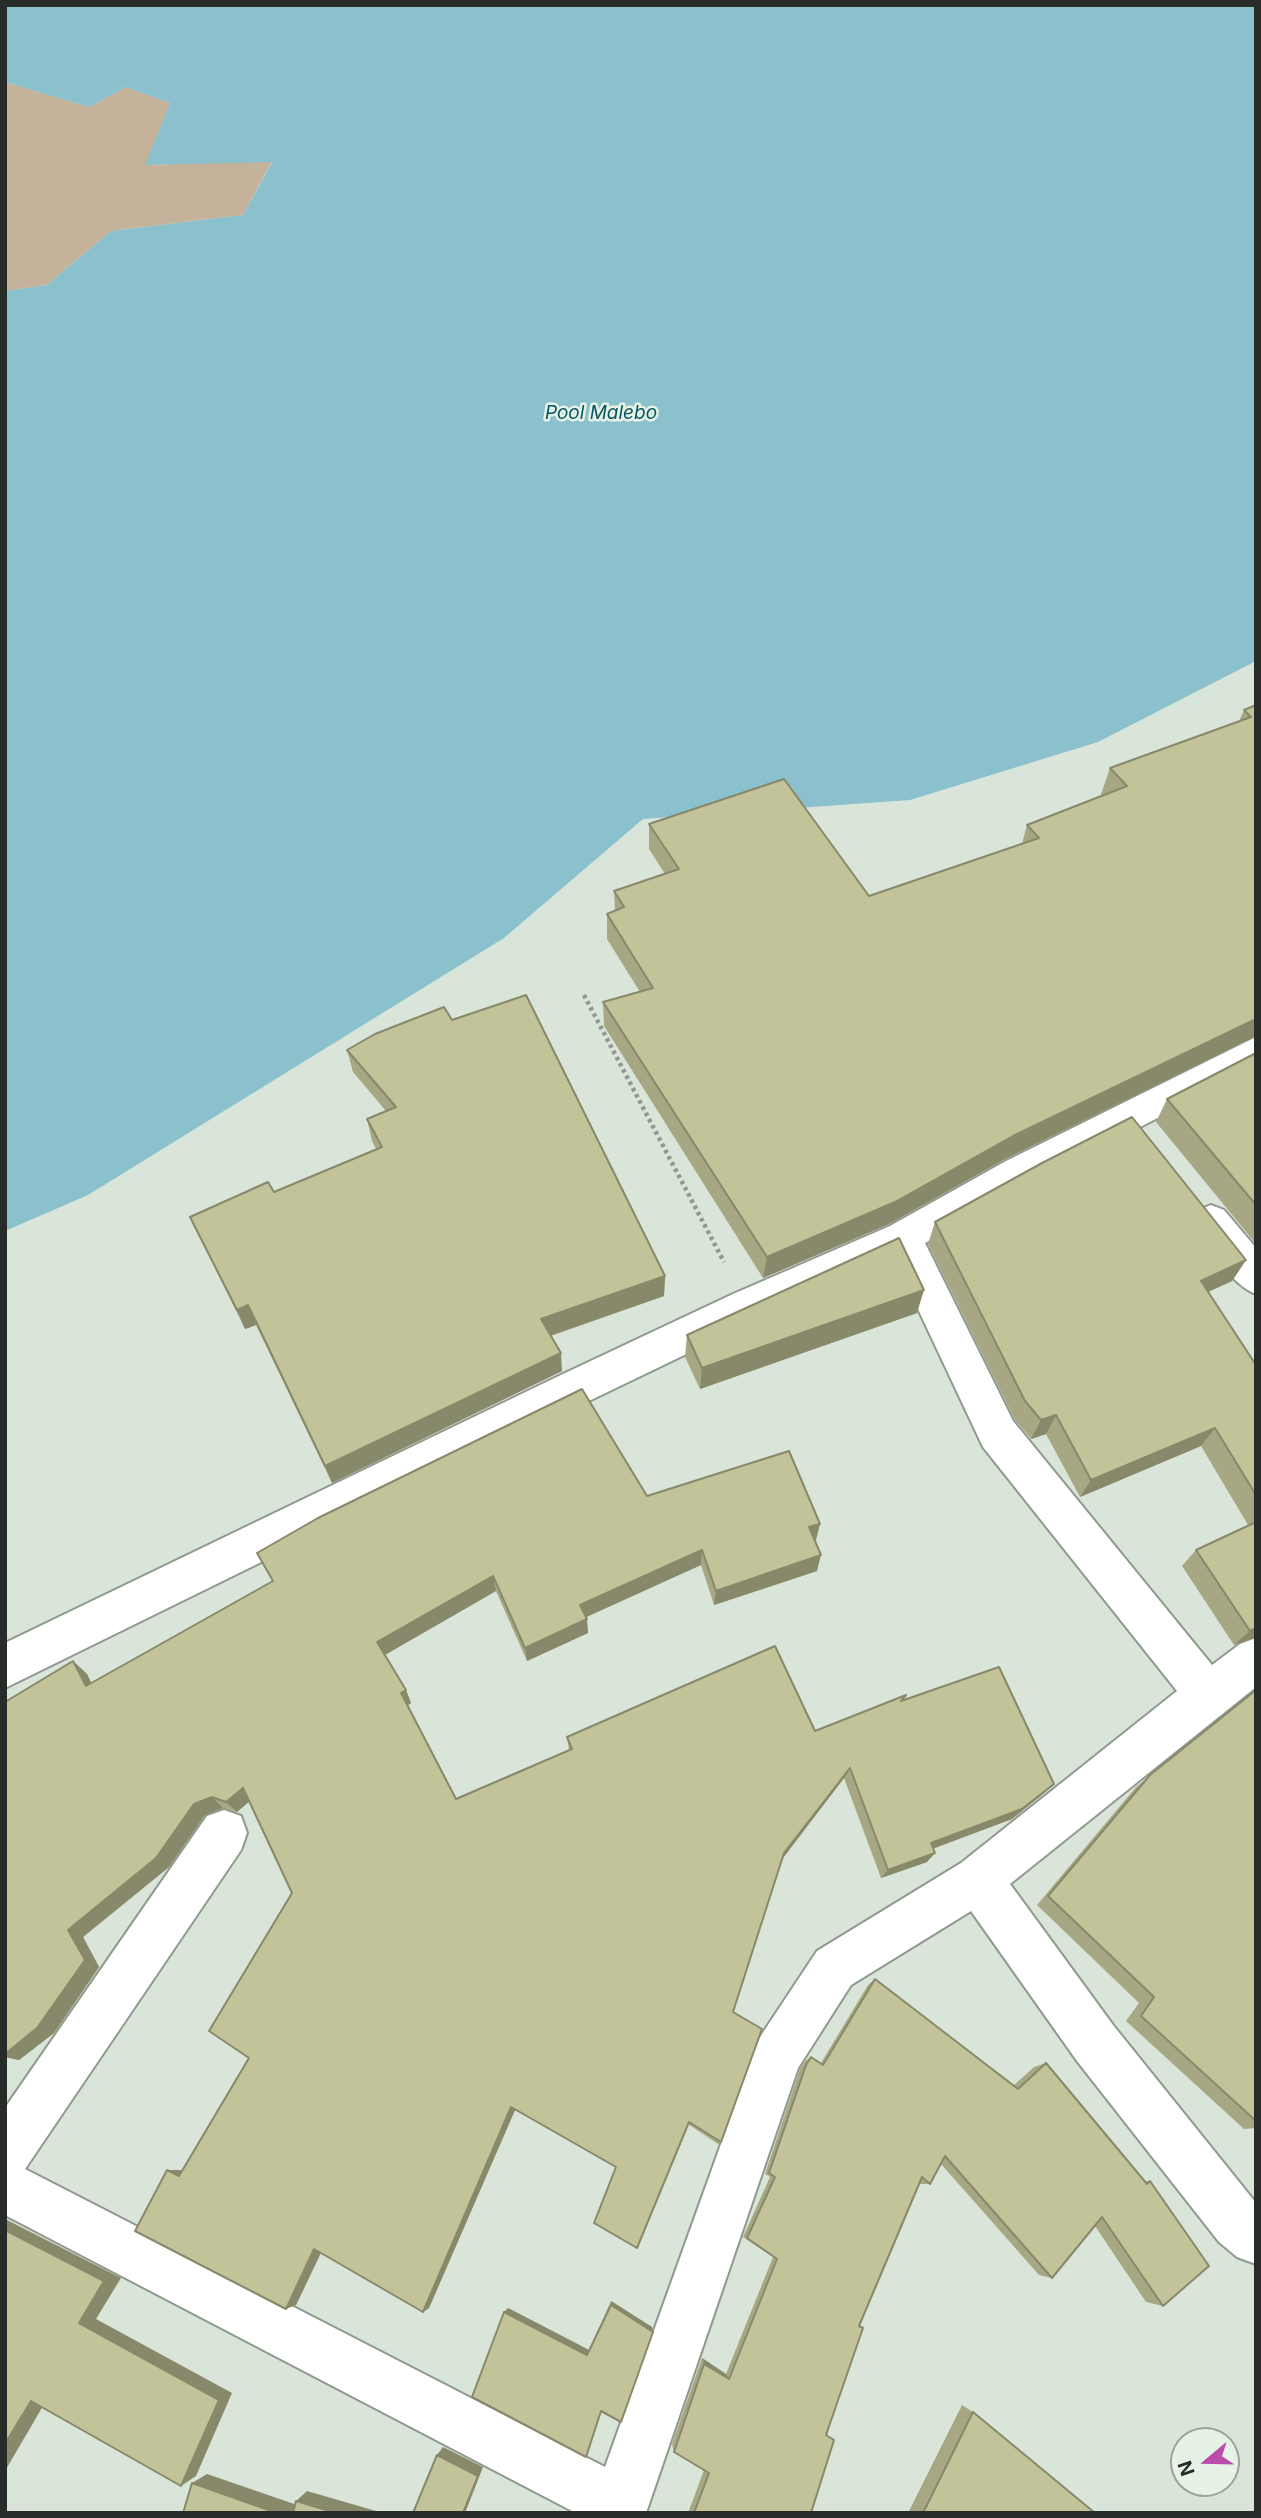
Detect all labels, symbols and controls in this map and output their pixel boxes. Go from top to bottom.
water label: Pool Malebo [545,402,657,424]
north arrow [1170,2427,1240,2497]
text: N [1173,2458,1200,2479]

